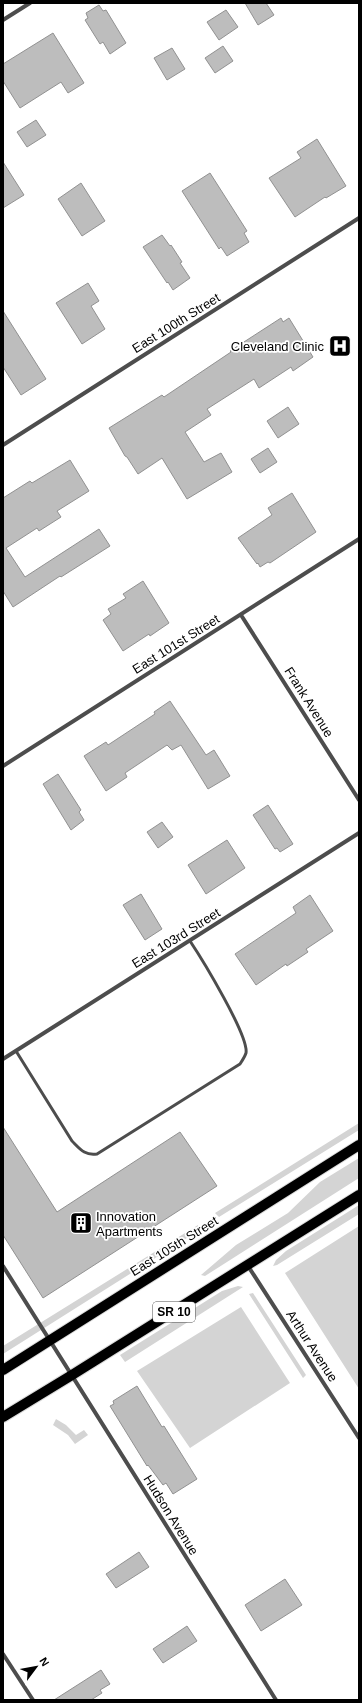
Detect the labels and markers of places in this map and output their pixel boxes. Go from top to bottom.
hospital icon: Cleveland Clinic [327,333,353,359]
place label: Cleveland Clinic [231,339,324,354]
place label: Innovation Apartments [96,1209,163,1239]
building icon: Innovation Apartments [68,1210,94,1236]

